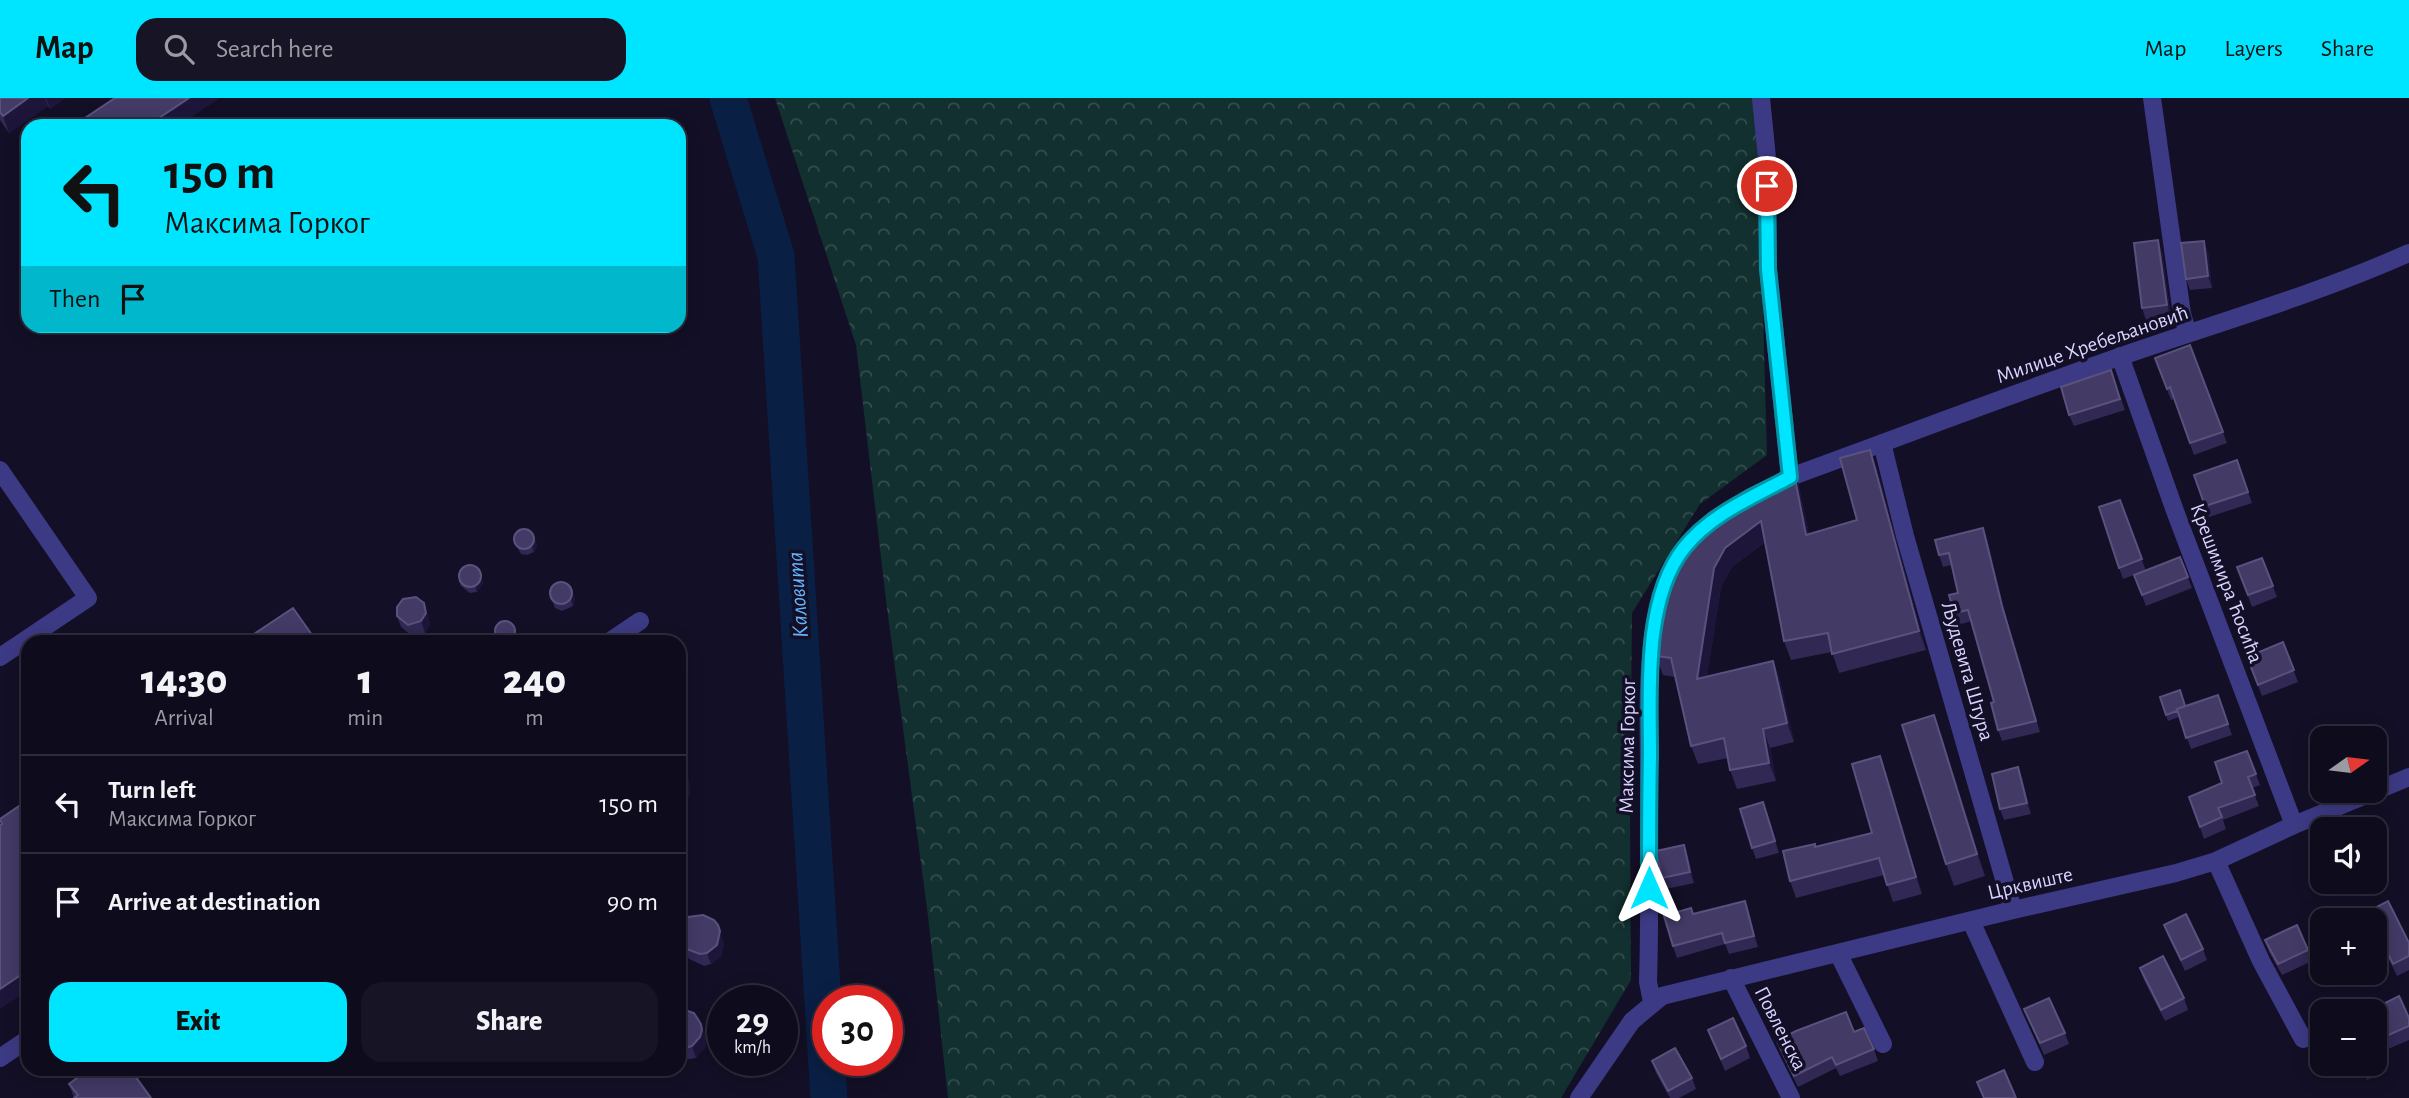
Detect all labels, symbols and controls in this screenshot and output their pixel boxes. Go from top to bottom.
search box [136,18,626,81]
icon: search [160,30,198,68]
text: Map [35,32,94,65]
text: Search here [216,36,334,62]
text: Map [2144,37,2186,61]
text: Layers [2224,37,2283,61]
text: Share [2321,37,2374,61]
icon: left [49,147,140,238]
text: 150 m [164,149,275,198]
pin [1737,156,1797,216]
icon: arrive [1748,167,1786,205]
text: Максима Горког [164,207,370,239]
icon: arrive [114,280,152,318]
text: Then [49,286,100,312]
street label: Милице Хребељановић [1993,302,2191,387]
street label: Крешимира Ћосића [2186,500,2267,666]
water label: Каловита [784,551,813,639]
street label: Људевита Штура [1938,599,1998,743]
text: 14:30 [141,659,228,701]
text: 1 [357,659,373,701]
text: 240 [503,659,566,701]
street label: Максима Горког [1616,678,1639,814]
text: Arrival [155,707,214,730]
text: min [347,707,383,730]
text: m [525,707,544,730]
north arrow [2310,726,2387,803]
map controls [2310,726,2387,1076]
text: Turn left [108,777,196,803]
icon: left [49,785,87,823]
text: 150 m [599,791,658,817]
text: Максима Горког [108,808,256,831]
button: sound [2310,817,2387,894]
position arrow [1612,851,1686,925]
street label: Црквиште [1985,863,2075,903]
icon: arrive [49,883,87,921]
text: Arrive at destination [108,889,321,915]
text: 90 m [607,889,658,915]
button: + [2310,908,2387,985]
button: Exit [49,982,347,1062]
button: Share [361,982,658,1062]
street label: Повленска [1751,983,1811,1074]
speed limit sign: 30 [812,985,903,1076]
button: − [2310,999,2387,1076]
text: 29 [736,1004,769,1039]
text: km/h [734,1039,771,1057]

